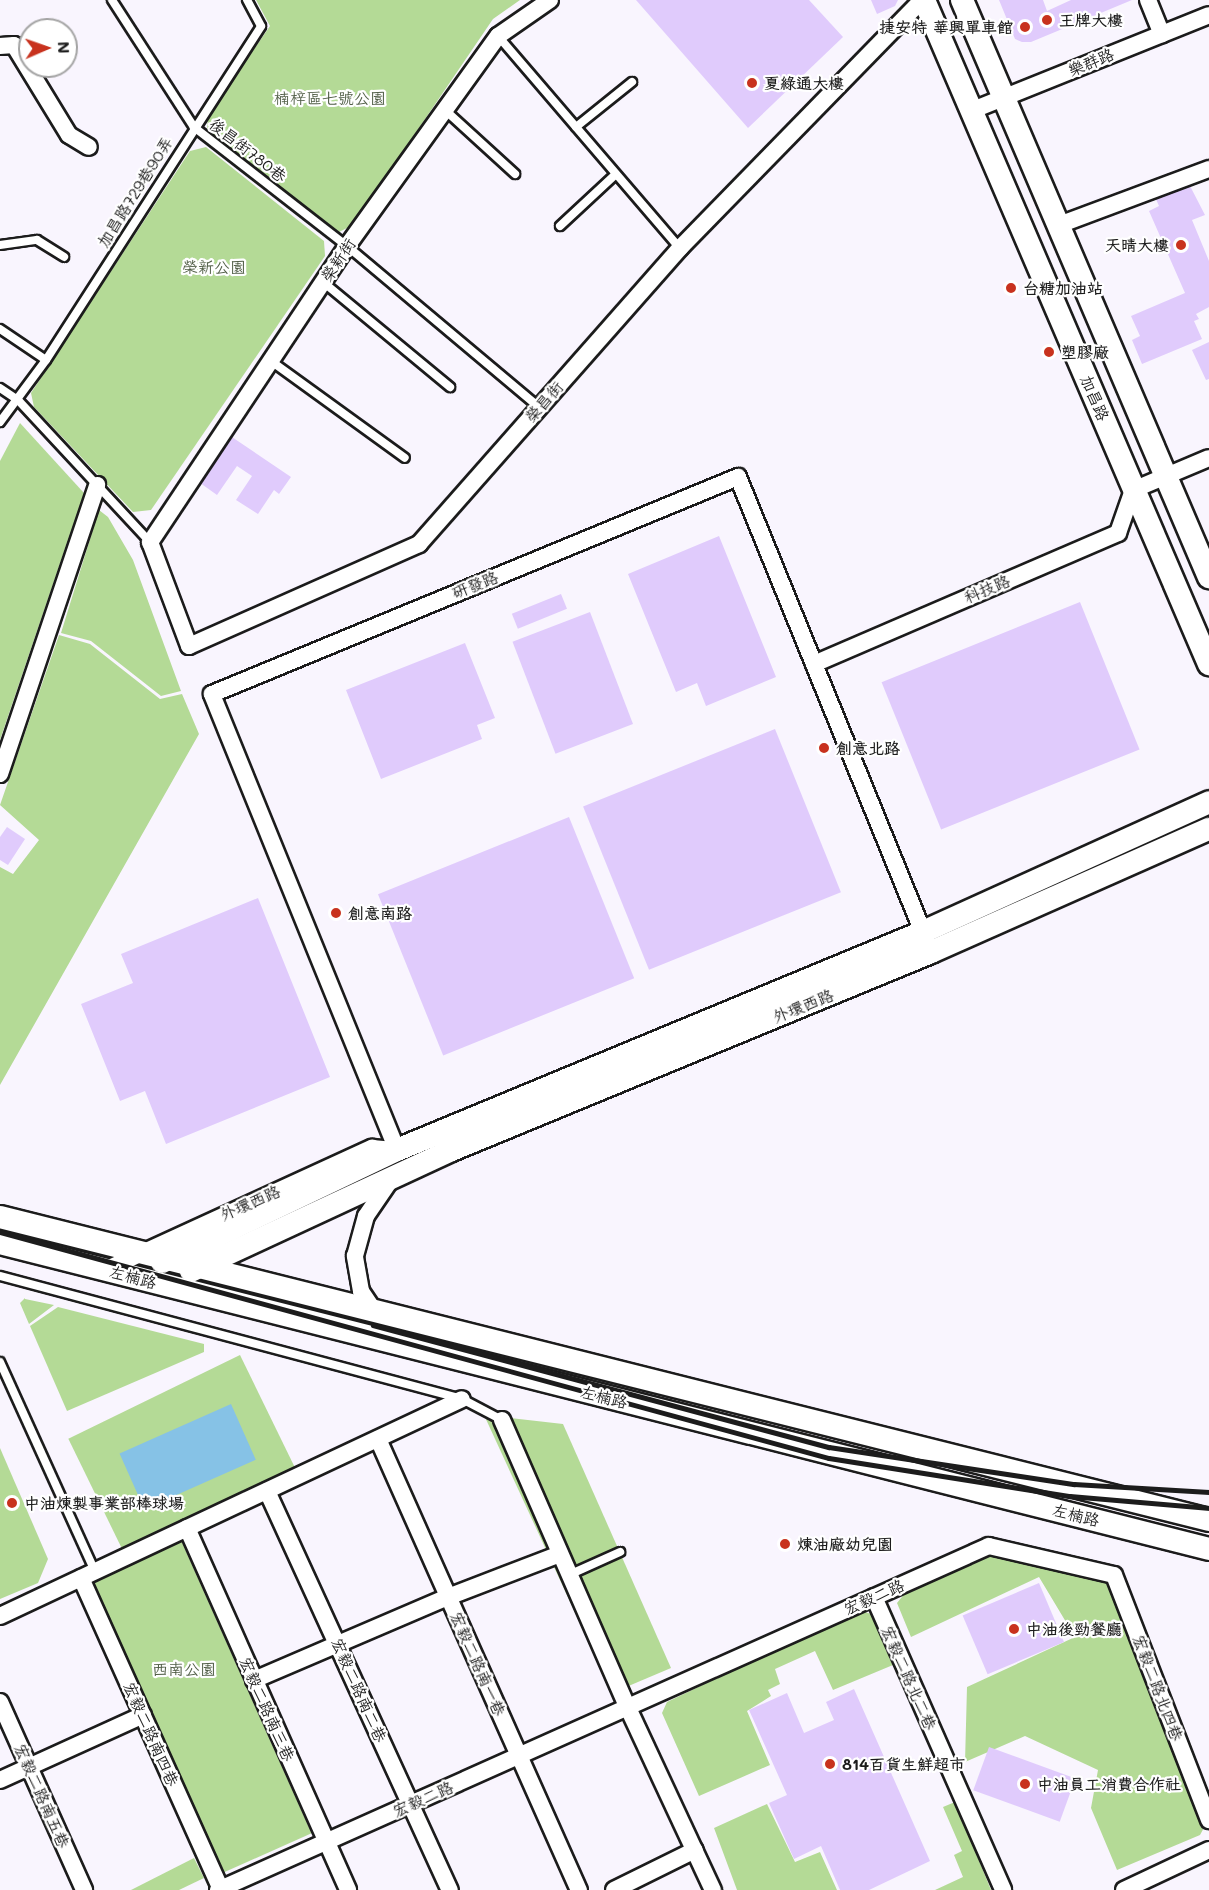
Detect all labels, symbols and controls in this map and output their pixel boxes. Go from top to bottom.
place label: 王牌大樓 [1059,10,1123,30]
marker: 王牌大樓 [1040,13,1054,27]
place label: 捷安特 華興單車館 [879,17,1013,37]
north arrow [18,18,78,78]
marker: 捷安特 華興單車館 [1018,20,1032,34]
text: N [54,41,75,54]
street label: 樂群路 [1065,44,1117,80]
place label: 夏綠通大樓 [764,73,844,93]
marker: 夏綠通大樓 [745,76,759,90]
park label: 楠梓區七號公園 [274,88,386,108]
street label: 後昌街780巷 [206,114,290,186]
street label: 加昌路729巷90弄 [93,133,177,251]
street label: 榮新街 [317,235,359,285]
place label: 天晴大樓 [1105,235,1169,255]
marker: 天晴大樓 [1174,238,1188,252]
park label: 榮新公園 [182,257,246,277]
place label: 台糖加油站 [1023,278,1103,298]
marker: 台糖加油站 [1004,281,1018,295]
place label: 塑膠廠 [1061,342,1109,362]
marker: 塑膠廠 [1042,345,1056,359]
street label: 加昌路 [1077,372,1113,424]
street label: 榮昌街 [521,378,567,426]
street label: 研發路 [449,567,501,603]
street label: 科技路 [961,571,1013,607]
place label: 創意北路 [836,738,900,758]
marker: 創意北路 [817,741,831,755]
place label: 創意南路 [348,903,412,923]
marker: 創意南路 [329,906,343,920]
street label: 外環西路 [770,985,836,1027]
street label: 外環西路 [217,1181,283,1225]
street label: 左楠路 [107,1262,159,1292]
street label: 左楠路 [578,1382,630,1412]
place label: 中油煉製事業部棒球場 [24,1493,184,1513]
marker: 中油煉製事業部棒球場 [5,1496,19,1510]
street label: 左楠路 [1050,1500,1102,1530]
place label: 煉油廠幼兒園 [797,1534,893,1554]
marker: 煉油廠幼兒園 [778,1537,792,1551]
street label: 宏毅二路 [841,1575,907,1619]
street label: 宏毅二路南一巷 [446,1609,510,1719]
place label: 中油後勁餐廳 [1026,1619,1122,1639]
marker: 中油後勁餐廳 [1007,1622,1021,1636]
street label: 宏毅二路北二巷 [877,1623,941,1733]
street label: 宏毅二路北四巷 [1129,1632,1187,1744]
street label: 宏毅二路南二巷 [327,1635,391,1745]
street label: 宏毅二路南三巷 [235,1654,299,1764]
park label: 西南公園 [152,1659,216,1679]
street label: 宏毅二路南四巷 [119,1679,183,1789]
street label: 宏毅二路南五巷 [10,1741,74,1851]
place label: 814百貨生鮮超市 [842,1754,965,1774]
marker: 814百貨生鮮超市 [823,1757,837,1771]
place label: 中油員工消費合作社 [1037,1774,1181,1794]
street label: 宏毅二路 [390,1777,456,1821]
marker: 中油員工消費合作社 [1018,1777,1032,1791]

